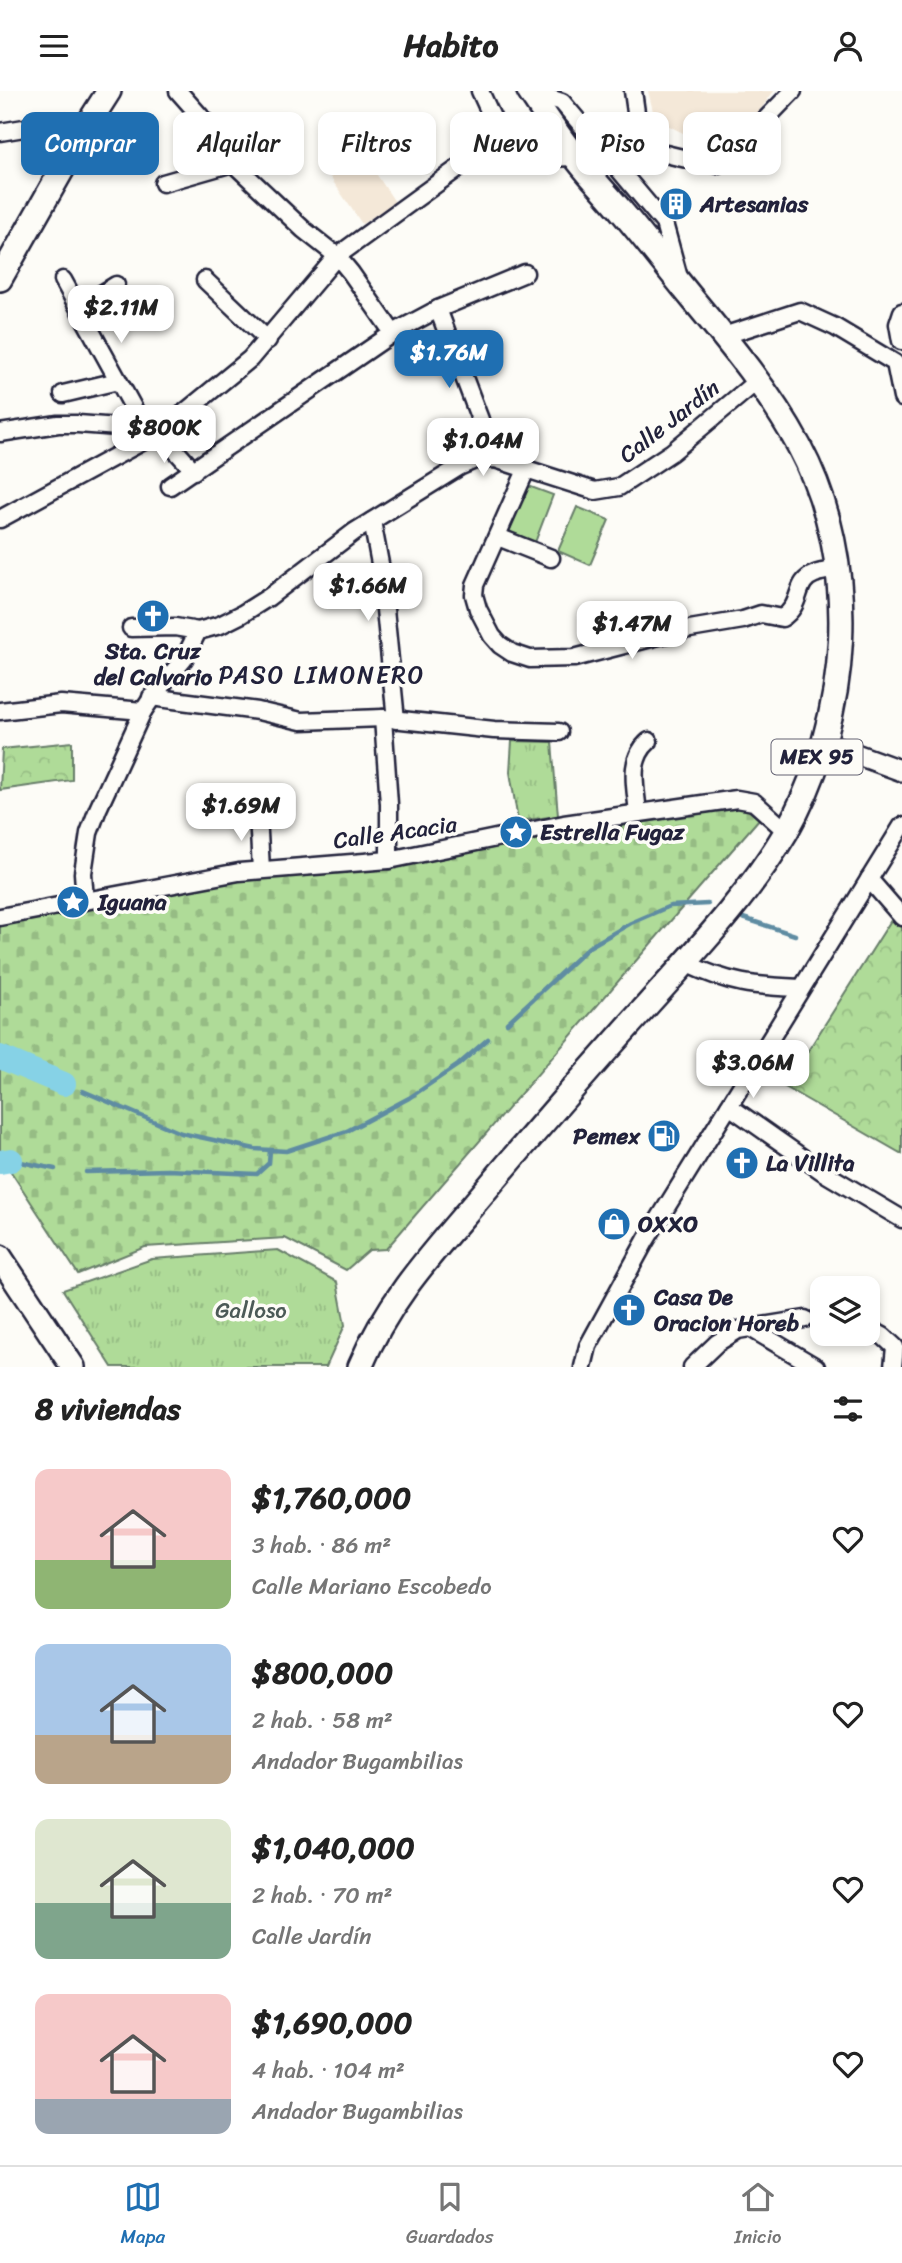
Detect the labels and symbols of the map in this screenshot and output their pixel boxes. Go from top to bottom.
place label: Artesanias [699,184,809,225]
building icon: Artesanias [657,185,695,223]
pin: $2.11M [64,285,178,345]
pin: $1.76M [392,331,506,390]
street label: Calle Jardín [610,368,729,474]
pin: $800K [115,405,213,465]
pin: $1.04M [426,419,540,478]
pin: $1.66M [311,563,425,623]
church icon: Sta. Cruz del Calvario [134,597,172,635]
pin: $1.47M [575,601,689,661]
place label: Sta. Cruz del Calvario [94,631,213,698]
district label: PASO LIMONERO [219,654,425,696]
road number: MEX 95 [772,739,862,775]
pin: $1.69M [184,783,298,843]
street label: Calle Acacia [331,803,460,861]
place label: Estrella Fugaz [540,812,685,853]
place icon: Estrella Fugaz [497,813,535,851]
place label: Iguana [97,882,167,923]
place icon: Iguana [54,883,92,921]
pin: $3.06M [696,1041,810,1100]
place label: Pemex [573,1116,641,1157]
fuel station icon: Pemex [645,1117,683,1155]
place label: La Villita [766,1143,855,1184]
church icon: La Villita [723,1144,761,1182]
place label: OXXO [638,1204,698,1245]
shop icon: OXXO [595,1205,633,1243]
place label: Casa De Oracion Horeb [653,1277,799,1344]
park label: Galloso [215,1290,287,1331]
church icon: Casa De Oracion Horeb [610,1291,648,1329]

